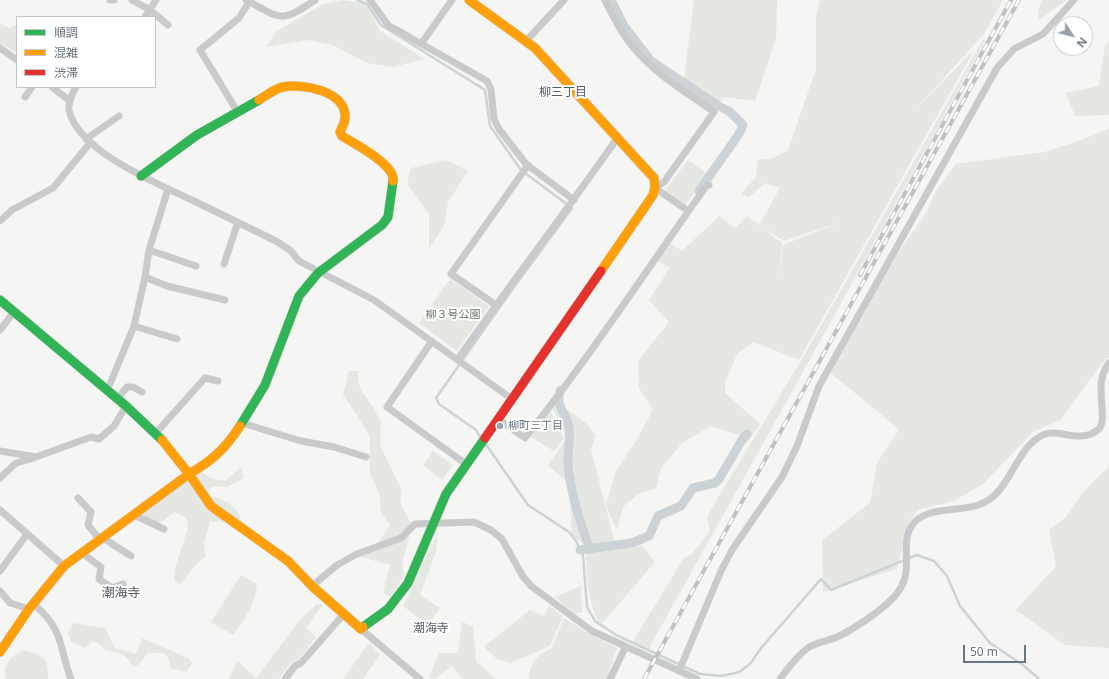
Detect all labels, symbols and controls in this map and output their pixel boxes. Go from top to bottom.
legend [16,16,156,88]
north arrow [1053,16,1093,56]
text: 順調 [54,24,78,41]
text: N [1074,35,1091,51]
text: 混雑 [54,44,78,61]
text: 渋滞 [54,64,78,81]
district label: 柳三丁目 [539,86,587,100]
park label: 柳３号公園 [426,308,480,322]
place label: 柳町三丁目 [508,419,563,433]
marker: 柳町三丁目 [495,421,505,431]
district label: 潮海寺 [102,585,140,601]
district label: 潮海寺 [413,622,449,636]
scale bar [965,637,1028,663]
text: 50 m [970,643,998,660]

